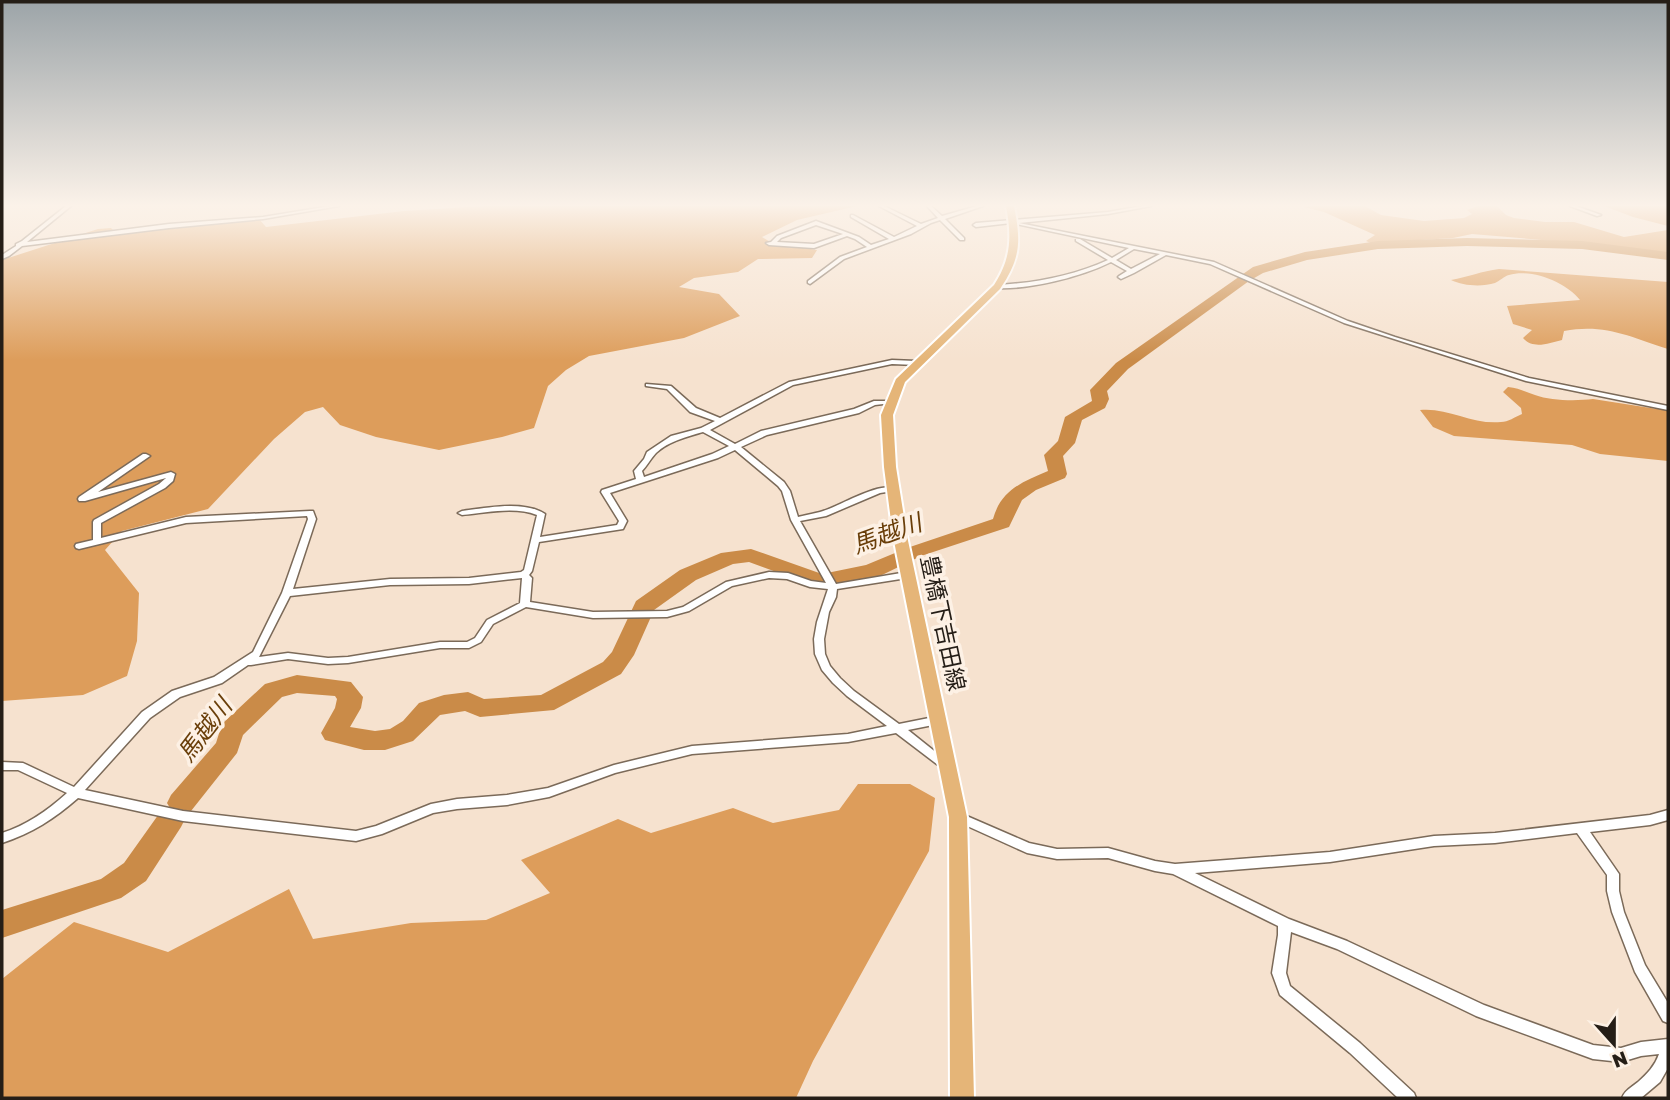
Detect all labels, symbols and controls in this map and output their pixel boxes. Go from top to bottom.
water label: 馬越川 [848,506,928,559]
street label: 豊橋下吉田線 [916,552,972,693]
water label: 馬越川 [171,689,239,767]
north arrow [1579,1009,1649,1079]
text: N [1609,1047,1631,1074]

